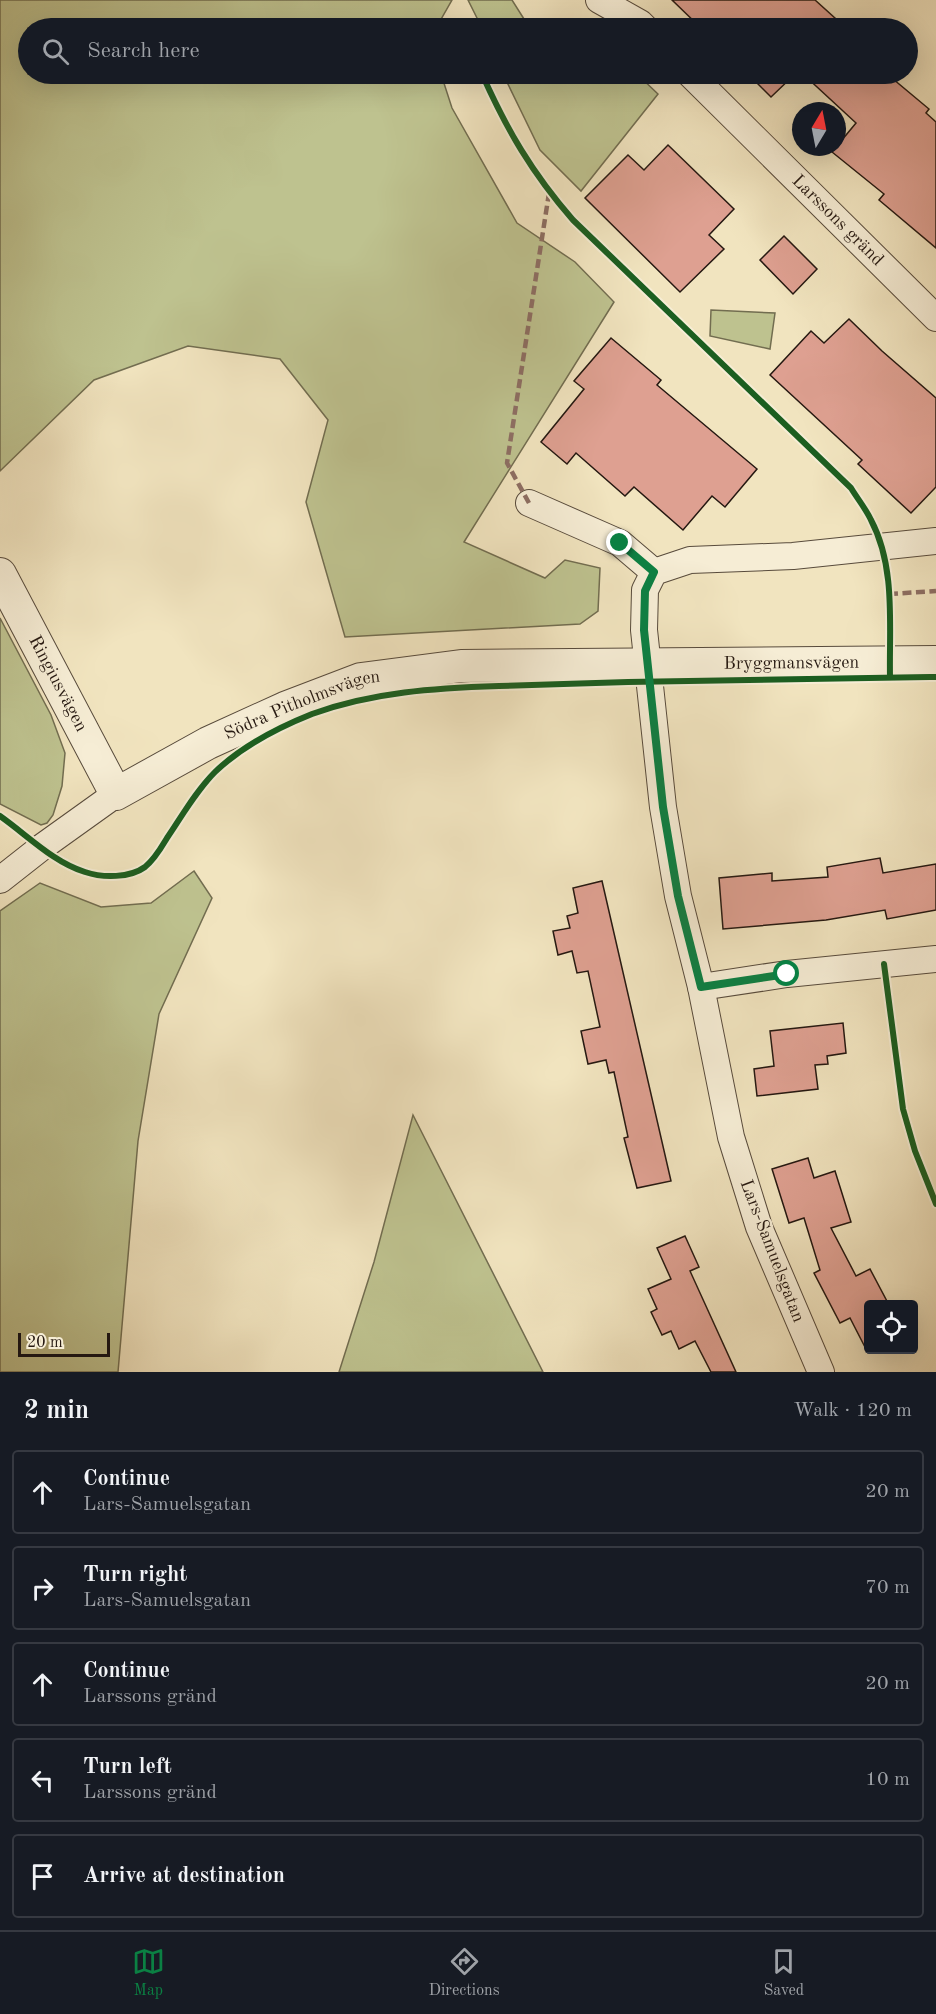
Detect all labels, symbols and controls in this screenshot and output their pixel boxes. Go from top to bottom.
search box [18,18,918,84]
icon: search [39,35,72,68]
text: Search here [87,40,200,62]
north arrow [792,102,846,156]
street label: Larssons gränd [788,172,887,269]
route end [606,529,632,555]
street label: Ringiusvägen [25,633,91,735]
street label: Bryggmansvägen [723,654,860,673]
street label: Södra Pitholmsvägen [222,668,382,743]
route start [773,960,799,986]
street label: Lars-Samuelsgatan [736,1177,808,1325]
map controls [864,1300,918,1354]
button: locate [864,1300,918,1354]
scale bar [18,1330,110,1358]
text: 20 m [27,1335,63,1351]
text: 2 min [24,1398,89,1424]
text: Walk · 120 m [793,1401,912,1421]
text: Continue [83,1468,170,1490]
icon: ahead [26,1476,59,1509]
text: 20 m [865,1482,910,1502]
text: Lars-Samuelsgatan [83,1495,251,1515]
text: Turn right [83,1564,187,1586]
icon: right [26,1572,59,1605]
text: 70 m [865,1578,910,1598]
text: Lars-Samuelsgatan [83,1591,251,1611]
text: Continue [83,1660,170,1682]
icon: ahead [26,1668,59,1701]
text: 20 m [865,1674,910,1694]
text: Larssons gränd [83,1687,217,1707]
text: Turn left [83,1756,172,1778]
icon: left [26,1764,59,1797]
text: 10 m [865,1770,910,1790]
text: Larssons gränd [83,1783,217,1803]
icon: arrive [26,1860,59,1893]
text: Arrive at destination [83,1865,285,1887]
tab: Map [132,1945,165,2001]
tab: Directions [429,1945,500,2001]
tab: Saved [763,1945,804,2001]

